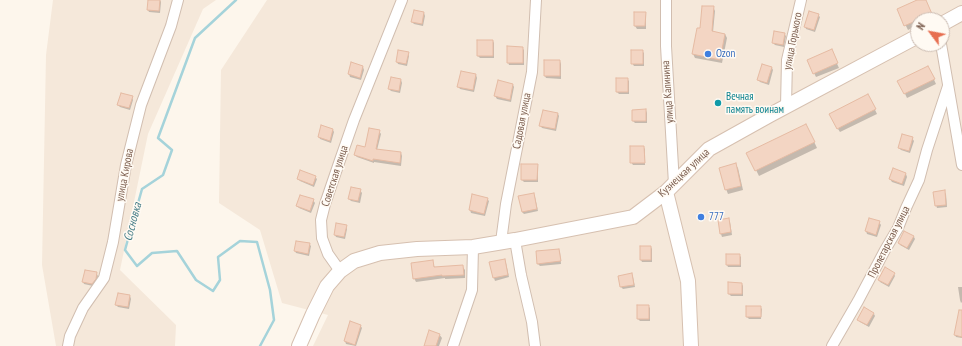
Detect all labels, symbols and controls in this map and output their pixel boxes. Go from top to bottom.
street label: улица Горького [781,11,805,71]
north arrow [910,12,950,52]
text: N [913,20,928,32]
place label: Ozon [716,47,735,61]
marker: Ozon [703,49,713,59]
street label: улица Калинина [659,60,677,124]
place label: Вечная память воинам [726,90,784,116]
street label: Садовая улица [510,92,534,150]
marker: Вечная память воинам [713,98,723,108]
street label: Советская улица [319,144,351,208]
street label: Кузнецкая улица [656,146,712,200]
street label: улица Кирова [113,147,137,203]
water label: Сосновка [121,201,145,243]
street label: Пролетарская улица [865,204,913,280]
place label: 777 [709,210,724,224]
marker: 777 [696,212,706,222]

